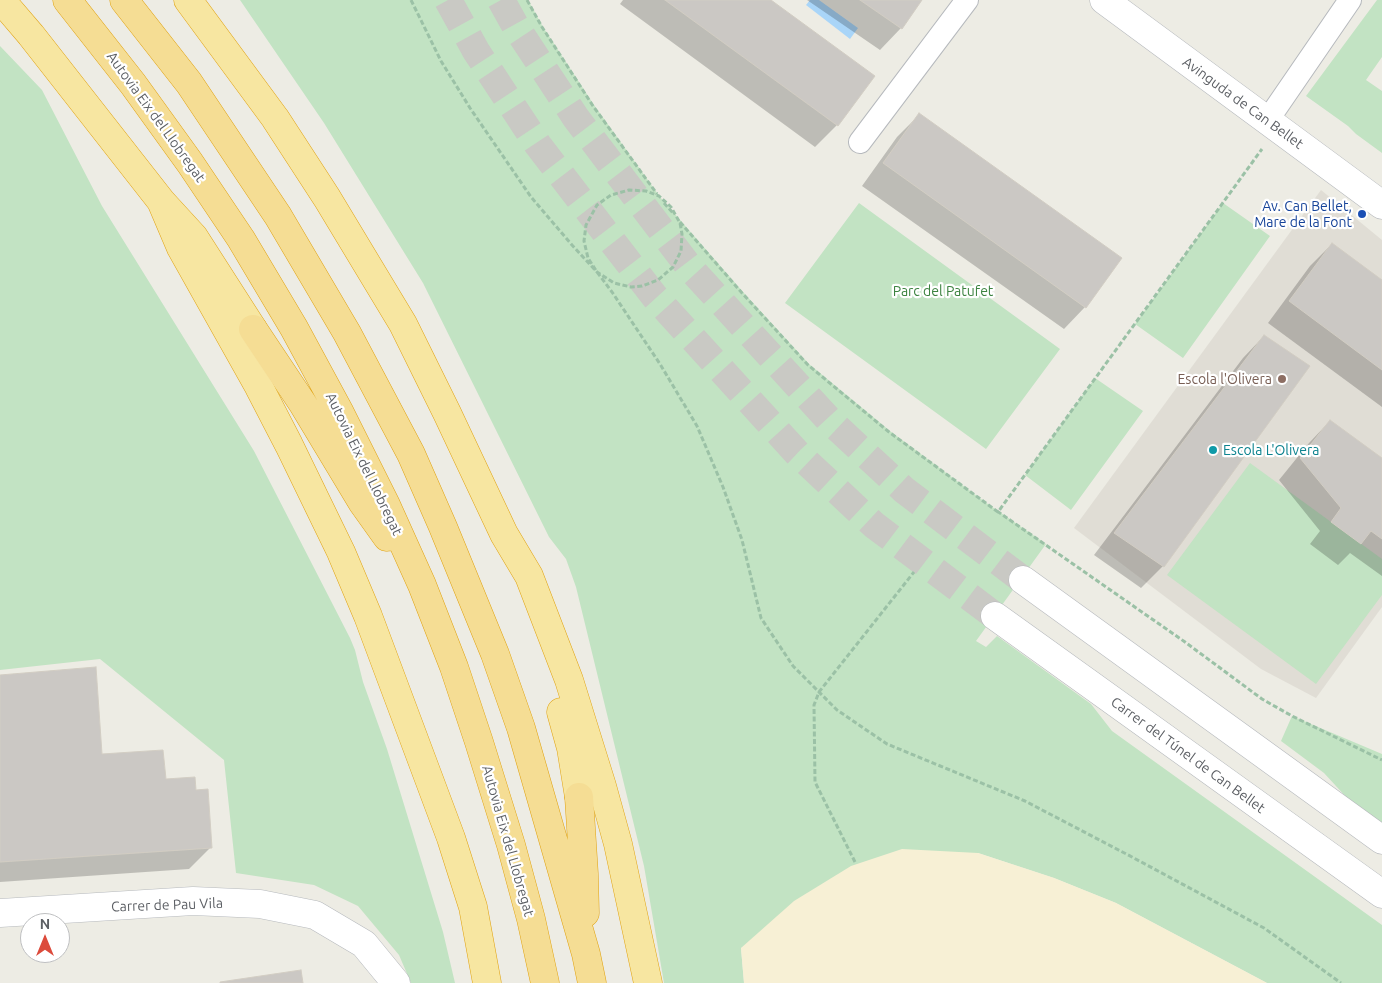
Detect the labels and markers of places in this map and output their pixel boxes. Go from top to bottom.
place label: Av. Can Bellet, Mare de la Font [1254,198,1352,230]
marker: Av. Can Bellet, Mare de la Font [1356,208,1368,220]
place label: Escola l'Olivera [1178,371,1272,387]
marker: Escola l'Olivera [1276,373,1288,385]
place label: Escola L'Olivera [1223,442,1319,458]
marker: Escola L'Olivera [1207,444,1219,456]

